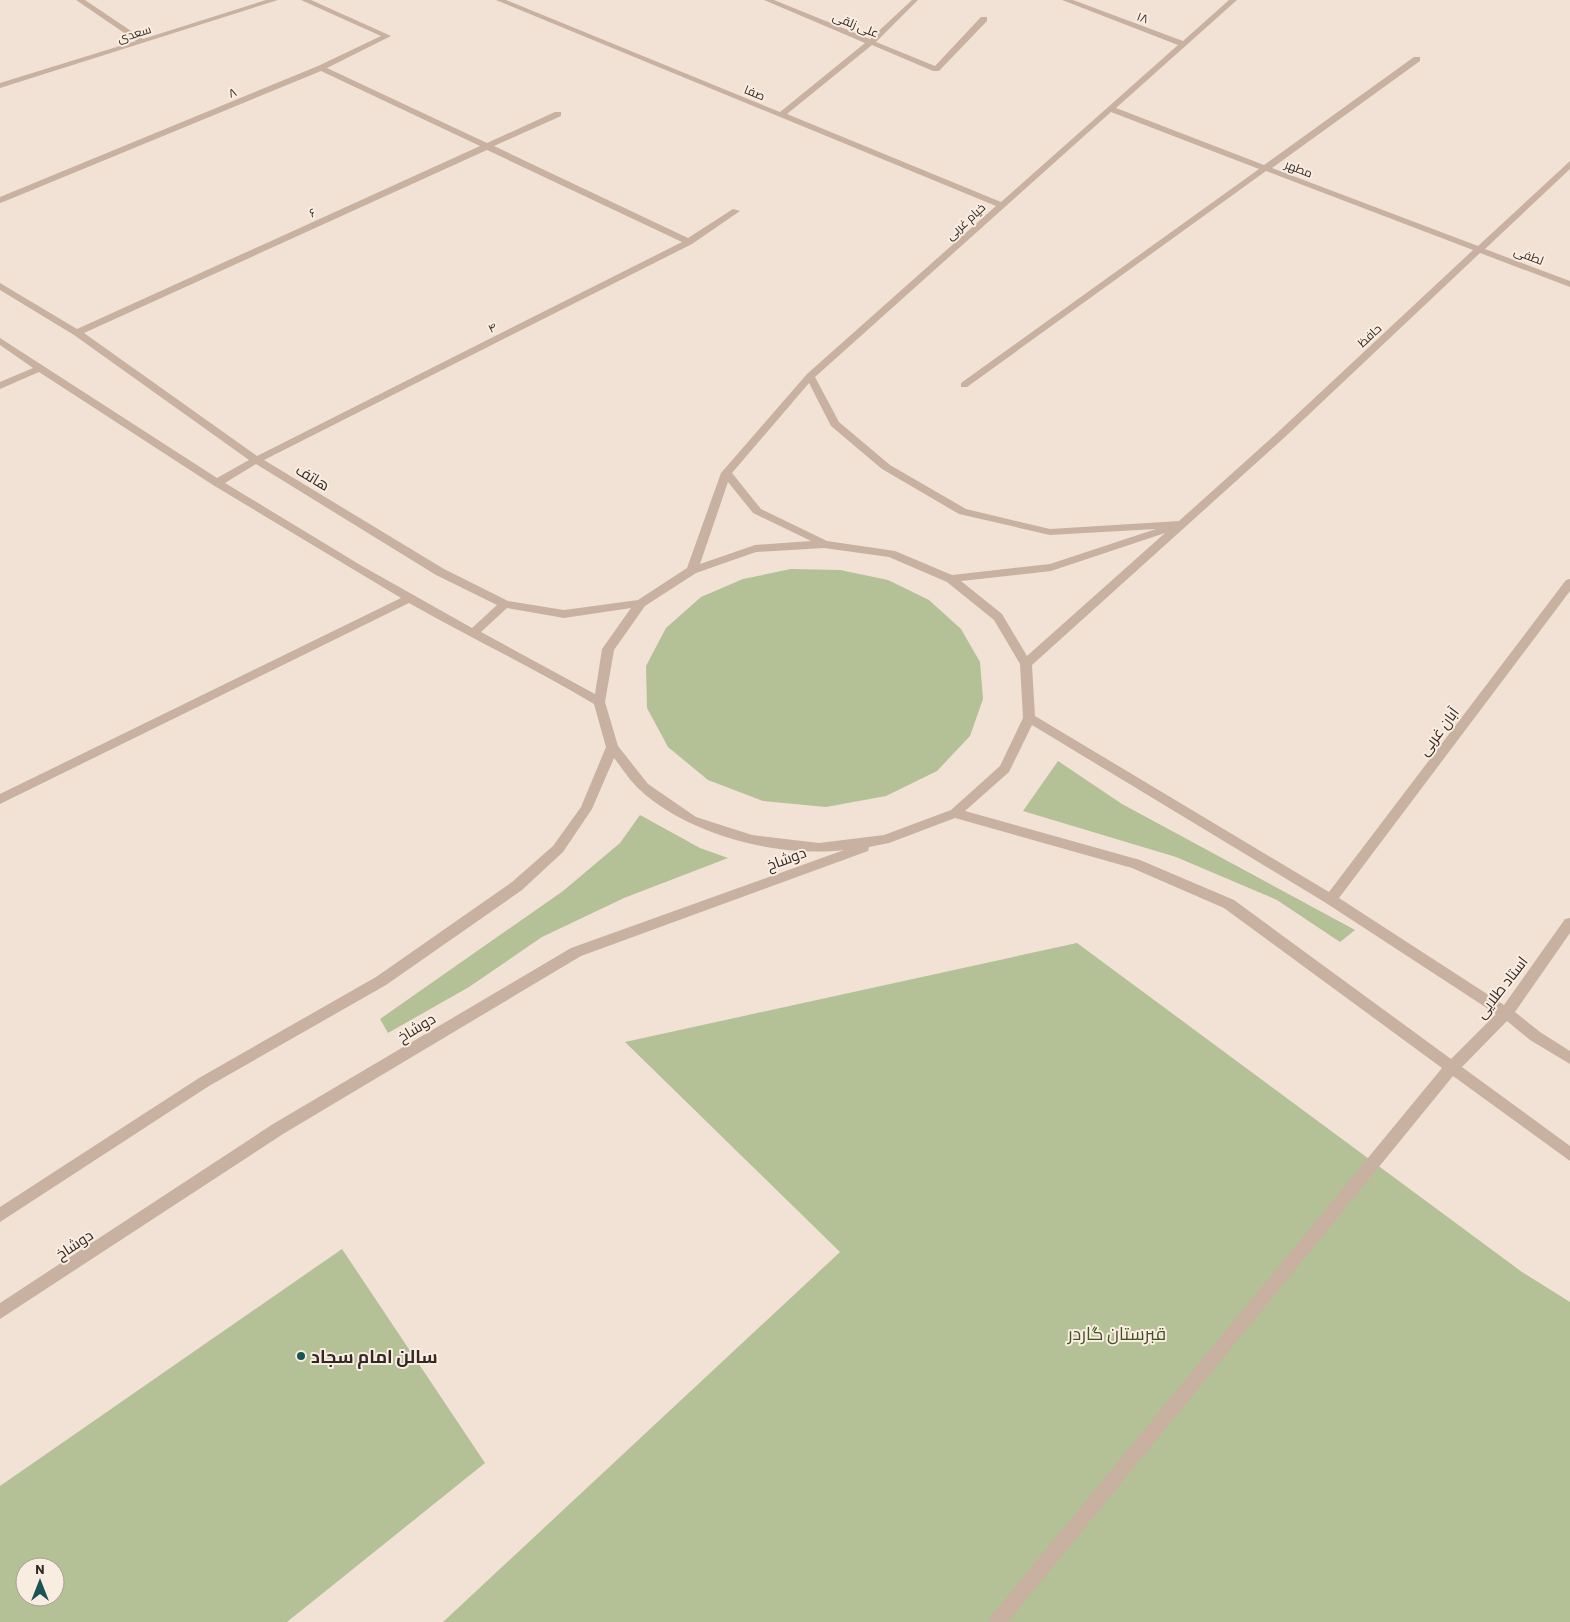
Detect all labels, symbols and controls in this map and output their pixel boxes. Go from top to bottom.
street label: علی زلقی [831,8,881,41]
street label: ۱۸ [1135,9,1151,26]
street label: سعدی [115,21,153,46]
street label: صفا [743,82,767,102]
street label: ۸ [226,84,239,100]
street label: مطهر [1282,156,1315,181]
street label: خیام غربی [942,200,989,244]
street label: ۶ [307,204,317,220]
street label: لطفی [1512,243,1546,268]
street label: ۴ [485,319,499,335]
street label: حافظ [1354,321,1384,349]
street label: هاتف [293,460,333,494]
street label: آبان غربی [1414,703,1464,760]
street label: دوشاخ [764,843,809,876]
street label: استاد طلایی [1471,952,1532,1023]
street label: دوشاخ [394,1009,440,1048]
street label: دوشاخ [52,1225,98,1265]
park label: قبرستان گاردر [1067,1322,1166,1345]
place label: سالن امام سجاد [311,1345,438,1369]
marker: سالن امام سجاد [295,1350,307,1362]
north arrow [15,1557,65,1607]
text: N [35,1560,45,1577]

